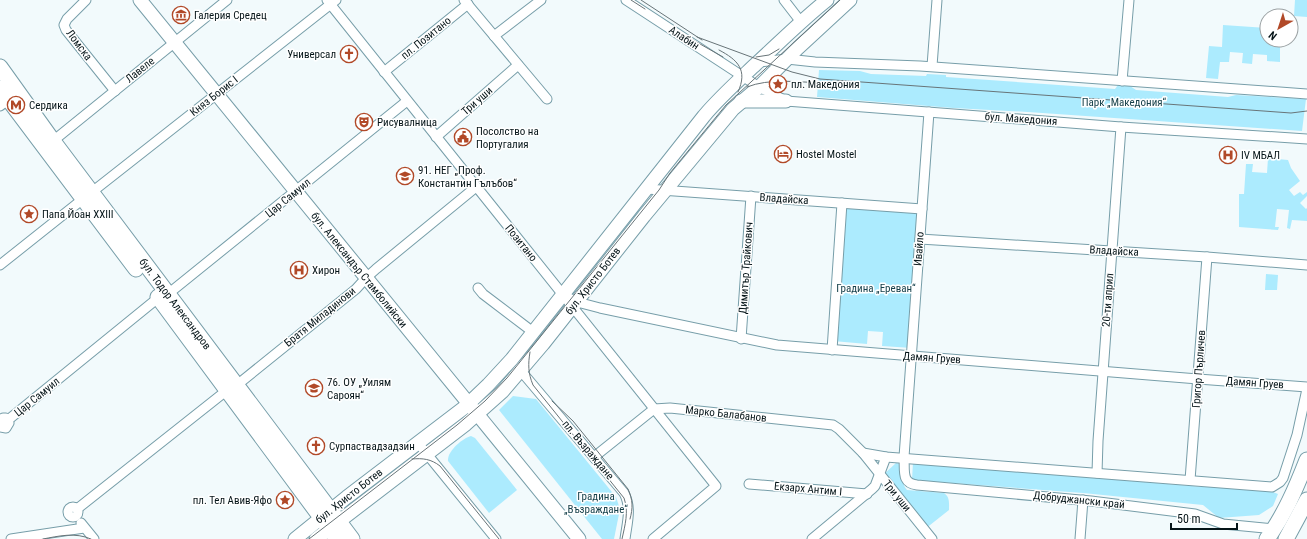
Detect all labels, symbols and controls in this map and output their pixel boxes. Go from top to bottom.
museum icon: Галерия Средец [171,5,191,25]
north arrow [1259,8,1299,48]
place label: Галерия Средец [194,9,267,22]
street label: пл. Позитано [398,14,454,62]
street label: Алабин [666,23,702,53]
street label: Ломска [63,27,95,63]
text: N [1266,28,1280,43]
church icon: Универсал [339,44,359,64]
place label: Универсал [287,48,336,61]
street label: Лавеле [123,54,157,86]
street label: Княз Борис I [187,73,241,119]
place icon: пл. Македония [768,74,788,94]
place label: пл. Македония [791,78,860,91]
street label: Три уши [459,84,495,118]
metro station icon: Сердика [6,95,26,115]
park label: Парк „Македония“ [1082,96,1167,109]
place label: Сердика [29,99,68,112]
street label: бул. Македония [984,110,1058,128]
theatre icon: Рисувалница [354,112,374,132]
place label: Рисувалница [377,116,437,129]
place label: Посолство на Португалия [476,125,539,151]
public building icon: Посолство на Португалия [453,127,473,147]
hotel icon: Hostel Mostel [773,144,793,164]
hospital icon: IV МБАЛ [1218,145,1238,165]
place label: Hostel Mostel [796,148,857,161]
place label: IV МБАЛ [1241,149,1280,162]
place label: 91. НЕГ „Проф. Константин Гълъбов“ [418,164,517,190]
school or university icon: 91. НЕГ „Проф. Константин Гълъбов“ [395,166,415,186]
street label: Цар Самуил [263,176,313,220]
street label: Владайска [759,191,809,207]
place icon: Папа Йоан XXIII [19,204,39,224]
place label: Папа Йоан XXIII [42,208,114,221]
street label: бул. Александър Стамболийски [308,209,410,331]
street label: Димитър Трайкович [736,221,756,315]
street label: Позитано [502,222,540,264]
street label: Ивайло [911,231,927,267]
street label: Владайска [1089,243,1139,259]
street label: бул. Христо Ботев [563,245,623,317]
street label: бул. Тодор Александров [136,256,214,352]
hospital icon: Хирон [289,260,309,280]
place label: Хирон [312,264,340,277]
street label: 20-ти април [1100,273,1116,327]
park label: Градина „Ереван“ [836,282,916,295]
street label: Братя Миладинови [282,284,358,350]
street label: Григор Пърличев [1190,330,1208,408]
street label: Дамян Груев [903,349,961,367]
street label: Дамян Груев [1226,374,1284,392]
street label: Цар Самуил [12,375,62,419]
place label: 76. ОУ „Уилям Сароян“ [327,376,391,402]
school or university icon: 76. ОУ „Уилям Сароян“ [304,378,324,398]
street label: Марко Балабанов [685,403,767,425]
street label: пл. Възраждане [559,418,617,482]
church icon: Сурпаствадзадзин [306,436,326,456]
place label: Сурпаствадзадзин [329,440,415,453]
street label: бул. Христо Ботев [313,466,385,526]
street label: Три уши [880,478,914,514]
street label: Екзарх Антим I [773,480,843,498]
street label: Добруджански край [1033,489,1125,511]
place icon: пл. Тел Авив-Яфо [275,490,295,510]
park label: Градина „Възраждане“ [564,490,628,516]
place label: пл. Тел Авив-Яфо [193,494,272,507]
scale bar [1171,505,1237,531]
text: 50 m [1177,512,1201,526]

